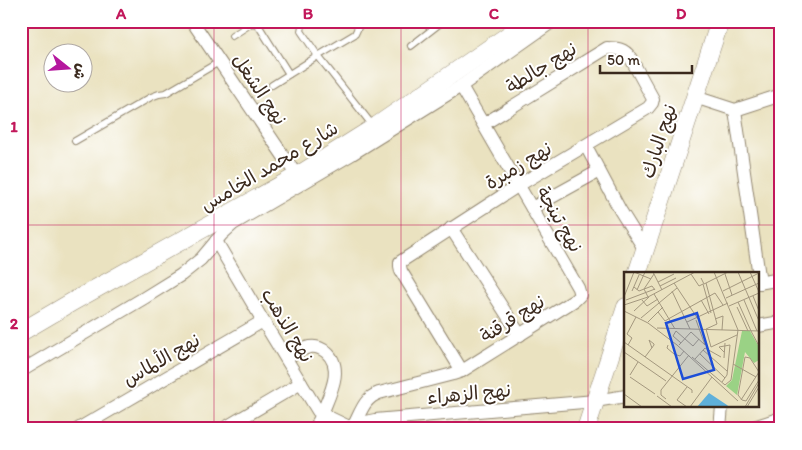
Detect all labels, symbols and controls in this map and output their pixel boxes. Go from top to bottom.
text: A [115,4,127,23]
text: B [303,4,314,23]
text: C [489,4,500,23]
text: D [676,4,687,23]
street label: نهج جالطة [502,37,581,99]
north arrow [42,42,92,92]
scale bar [600,42,692,74]
street label: نهج الشغل [226,49,292,130]
text: 50 m [607,51,640,69]
text: ش [70,62,90,82]
street label: نهج البارك [636,101,682,181]
street label: شارع محمد الخامس [196,116,343,218]
text: 1 [10,117,18,136]
street label: نهج زمبرة [481,137,556,195]
street label: نهج تينجة [531,182,588,257]
inset map [624,272,760,408]
street label: نهج الذهب [256,284,319,367]
street label: نهج قرقنة [476,290,549,348]
text: 2 [10,314,19,333]
street label: نهج الألماس [118,327,205,392]
street label: نهج الزهراء [426,378,512,410]

